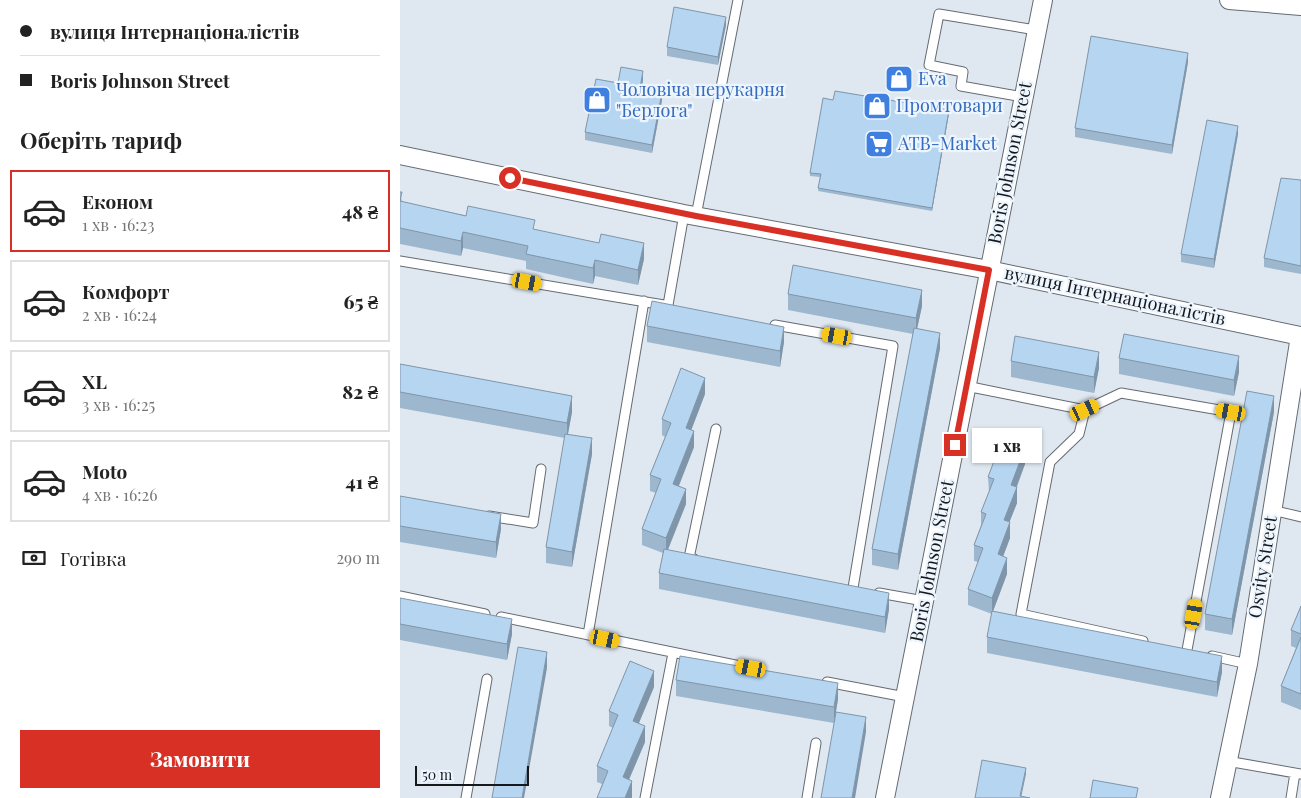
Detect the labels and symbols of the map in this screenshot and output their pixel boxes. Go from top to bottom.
shop icon: Eva [884,64,914,94]
place label: Eva [918,66,947,90]
place label: Чоловіча перукарня "Берлога" [616,77,785,122]
street label: Boris Johnson Street [982,79,1037,246]
shop icon: Чоловіча перукарня "Берлога" [582,85,612,115]
shop icon: Промтовари [862,91,892,121]
place label: Промтовари [896,93,1003,117]
supermarket icon: ATB-Market [864,129,894,159]
place label: ATB-Market [897,131,998,155]
route start [499,167,521,189]
street label: вулиця Інтернаціоналістів [1002,260,1228,330]
car [510,272,543,292]
car [820,326,853,346]
car [1068,397,1101,423]
car [1214,402,1247,422]
callout: 1 хв [972,428,1042,462]
route end [944,434,966,456]
street label: Boris Johnson Street [904,477,959,644]
street label: Osvity Street [1242,513,1282,620]
car [1184,598,1203,630]
car [588,629,621,649]
car [734,658,767,678]
scale bar [415,763,529,786]

